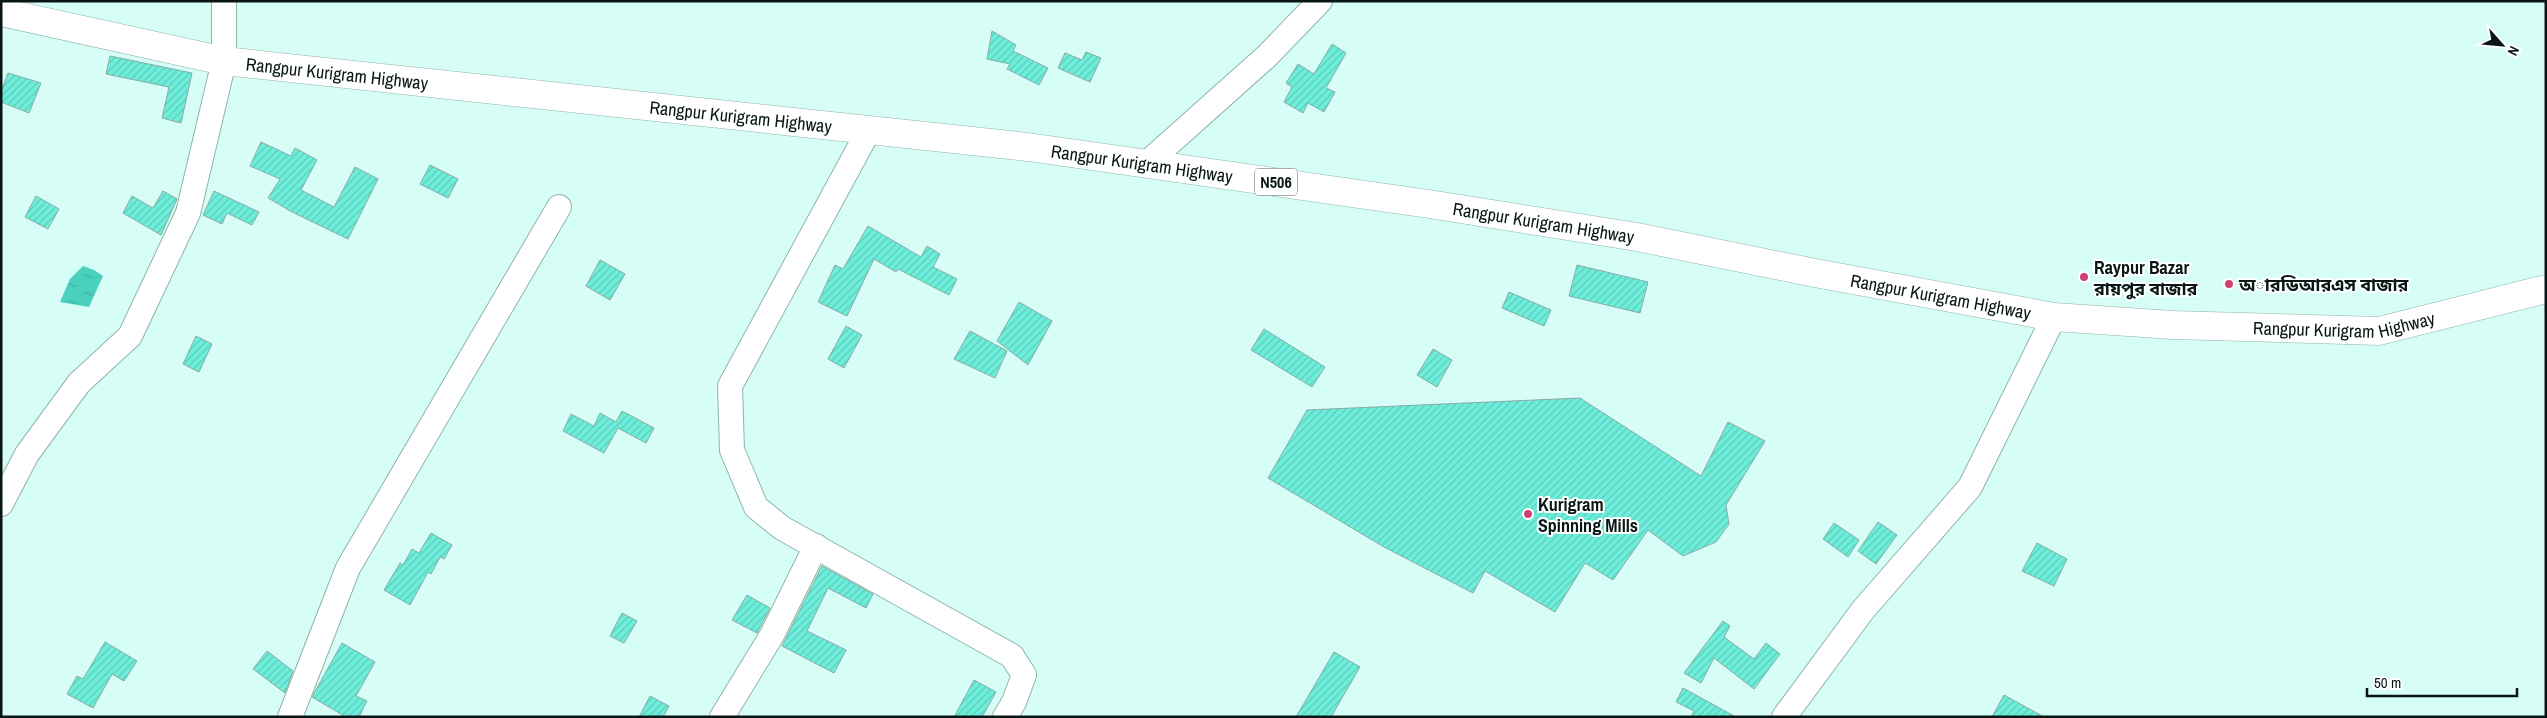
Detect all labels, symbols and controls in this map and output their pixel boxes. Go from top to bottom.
north arrow [2477,20,2527,70]
text: N [2504,43,2523,59]
street label: Rangpur Kurigram Highway [245,51,430,95]
street label: Rangpur Kurigram Highway [648,94,834,139]
street label: Rangpur Kurigram Highway [1050,138,1235,189]
road number: N506 [1255,168,1297,196]
street label: Rangpur Kurigram Highway [1451,195,1637,249]
place label: Raypur Bazar রায়পুর বাজার [2093,255,2199,301]
street label: Rangpur Kurigram Highway [1848,267,2034,325]
marker: Raypur Bazar রায়পুর বাজার [2078,271,2090,283]
place label: অারডিআরএস বাজার [2238,272,2410,297]
marker: অারডিআরএস বাজার [2223,278,2235,290]
street label: Rangpur Kurigram Highway [2253,305,2438,343]
place label: Kurigram Spinning Mills [1538,492,1638,538]
marker: Kurigram Spinning Mills [1522,508,1534,520]
scale bar [2367,666,2517,698]
text: 50 m [2374,672,2401,693]

